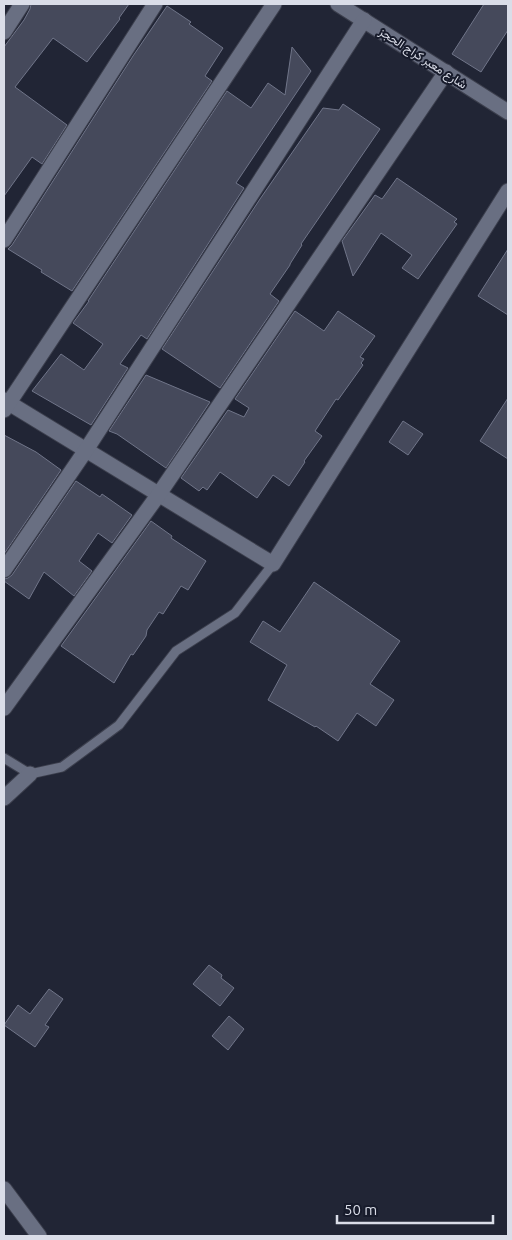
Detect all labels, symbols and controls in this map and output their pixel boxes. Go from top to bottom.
street label: شارع معبر كراج الحجز [375,24,469,93]
scale bar [337,1192,493,1224]
text: 50 m [344,1201,377,1218]

